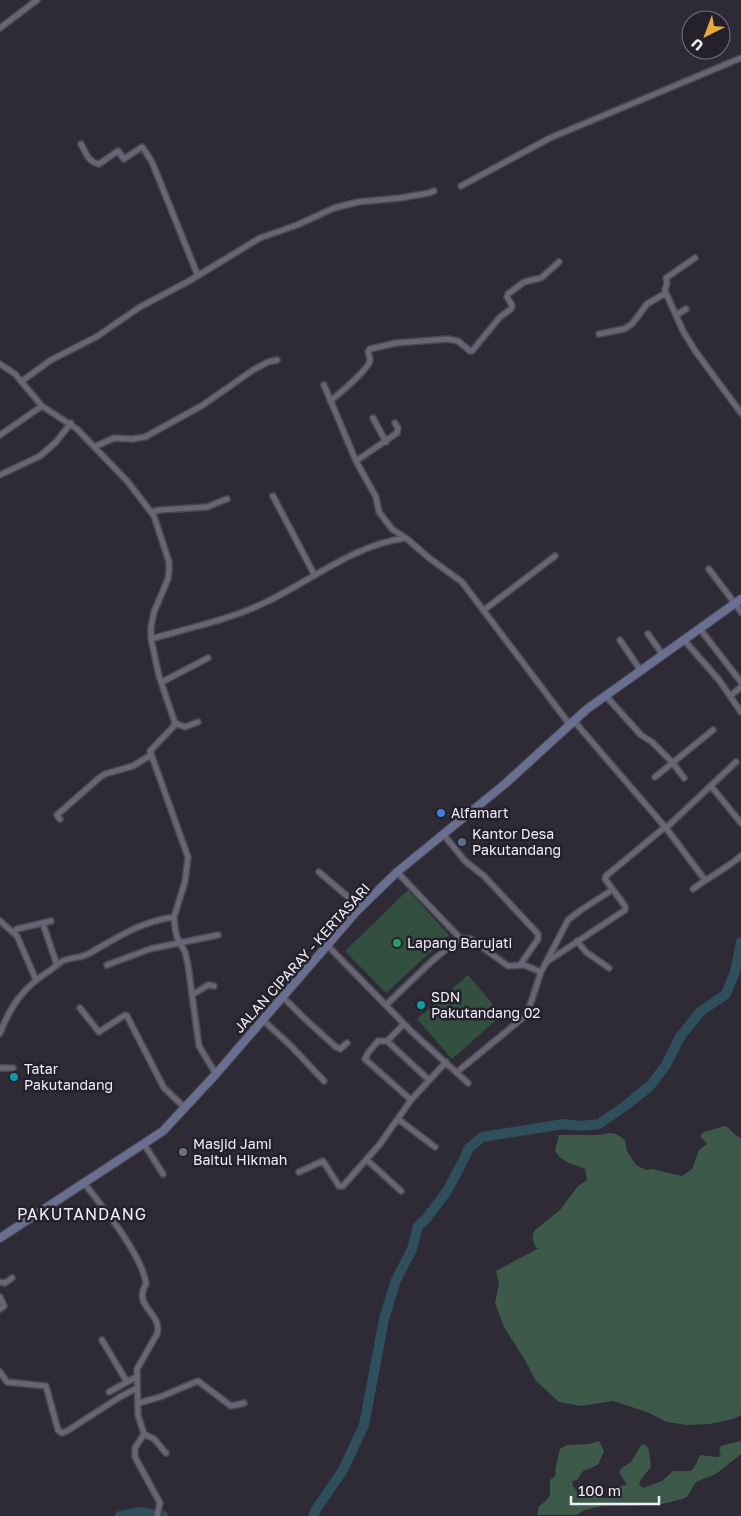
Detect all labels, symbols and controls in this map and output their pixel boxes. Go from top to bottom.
north arrow [681,10,731,60]
text: U [687,35,706,55]
place label: Alfamart [451,804,509,821]
marker: Alfamart [435,807,447,819]
place label: Kantor Desa Pakutandang [472,825,561,858]
marker: Kantor Desa Pakutandang [456,836,468,848]
street label: JALAN CIPARAY - KERTASARI [230,879,373,1036]
place label: Lapang Barujati [407,934,512,951]
marker: Lapang Barujati [391,937,403,949]
place label: SDN Pakutandang 02 [431,988,540,1021]
marker: SDN Pakutandang 02 [415,999,427,1011]
place label: Tatar Pakutandang [24,1060,113,1093]
marker: Tatar Pakutandang [8,1071,20,1083]
place label: Masjid Jami Baitul Hikmah [193,1135,287,1168]
marker: Masjid Jami Baitul Hikmah [177,1146,189,1158]
district label: PAKUTANDANG [17,1204,147,1224]
scale bar [571,1474,658,1506]
text: 100 m [578,1481,621,1499]

